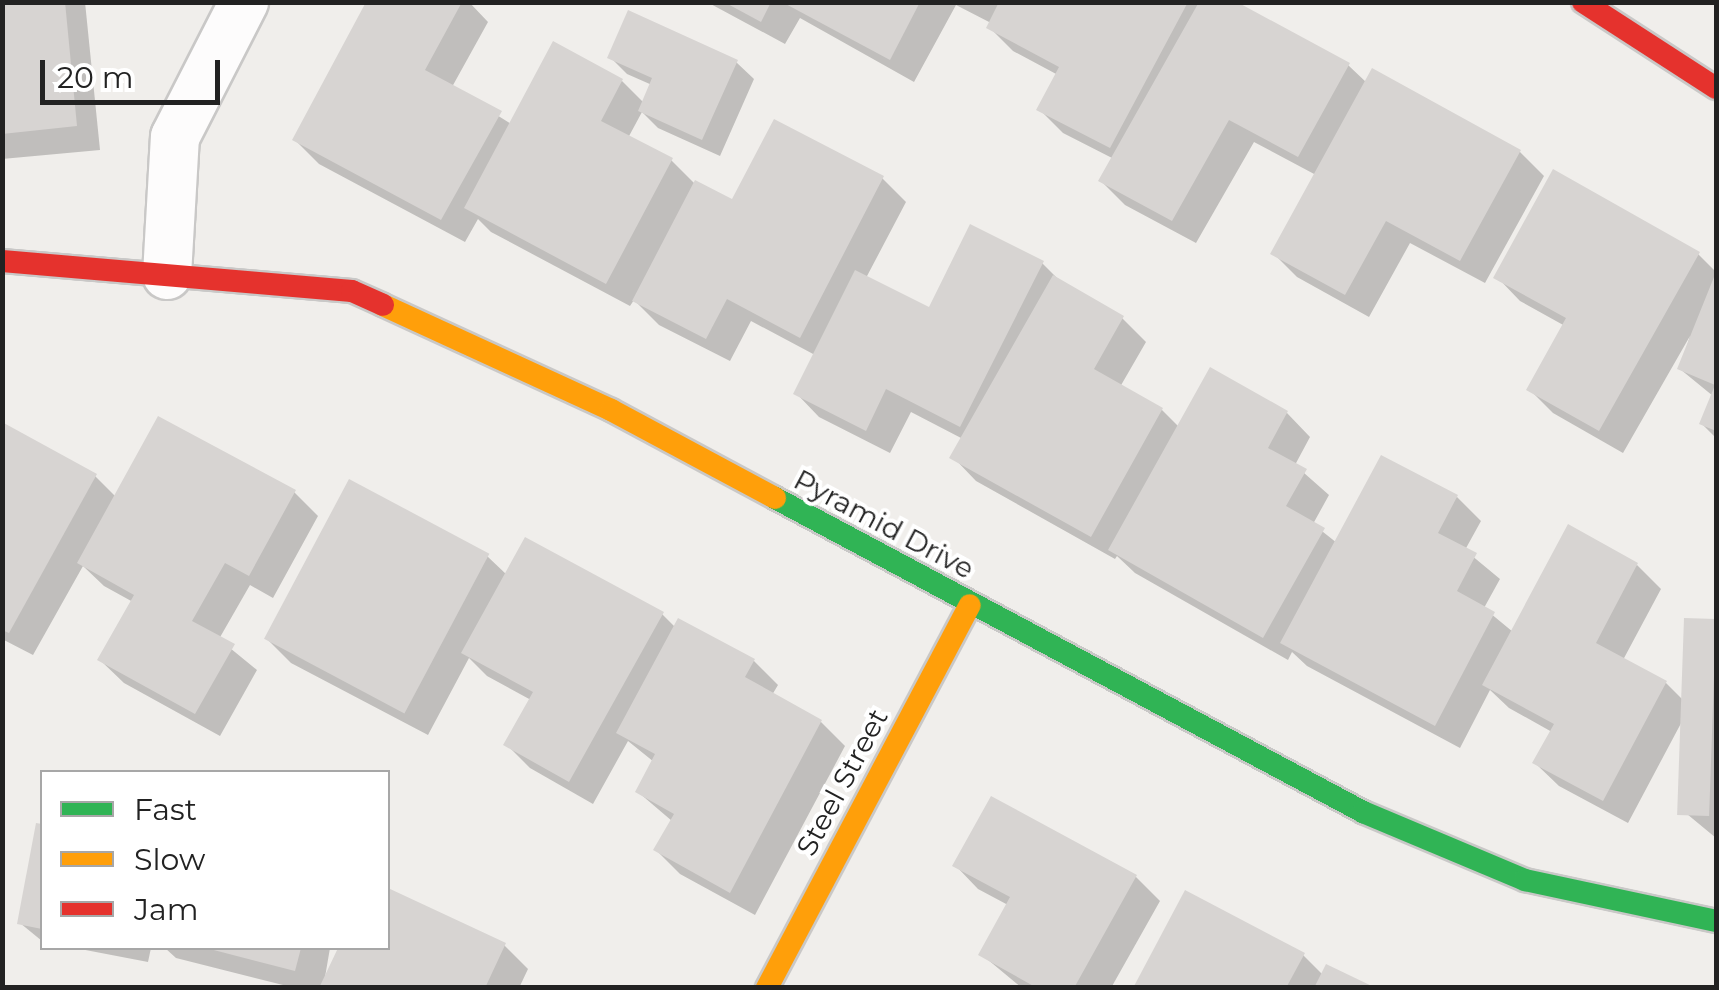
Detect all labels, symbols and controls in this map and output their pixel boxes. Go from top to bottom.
scale bar [45,40,225,102]
text: 20 m [57,59,134,96]
street label: Pyramid Drive [788,463,980,585]
street label: Steel Street [789,703,895,861]
legend [40,770,390,950]
text: Fast [134,791,197,828]
text: Slow [134,841,205,878]
text: Jam [134,891,199,928]

